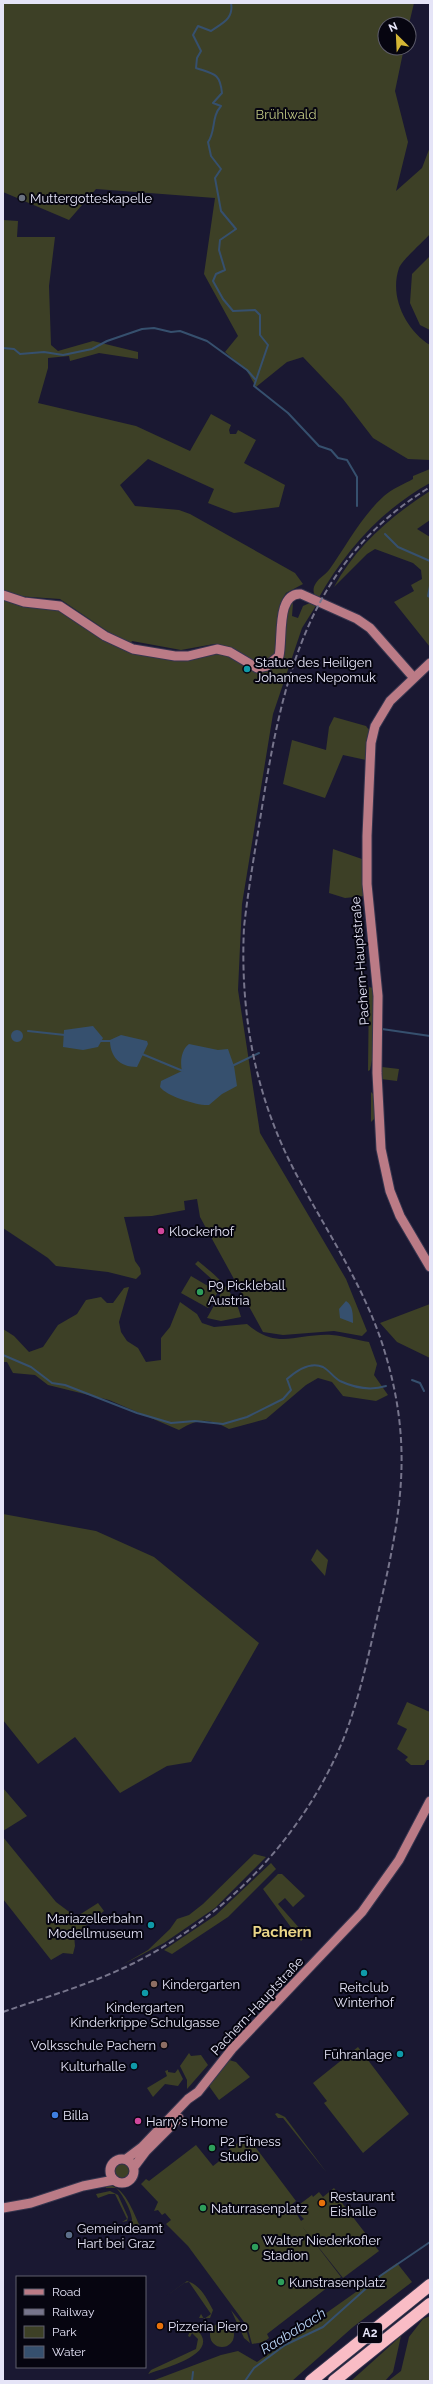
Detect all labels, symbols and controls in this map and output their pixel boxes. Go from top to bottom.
north arrow [377,16,417,56]
text: N [387,20,400,35]
park label: Brühlwald [256,107,316,122]
place label: Muttergotteskapelle [30,191,153,206]
marker: Muttergotteskapelle [17,193,27,203]
place label: Statue des Heiligen Johannes Nepomuk [255,655,376,685]
marker: Statue des Heiligen Johannes Nepomuk [242,664,252,674]
street label: Pachern-Hauptstraße [348,896,372,1026]
place label: Klockerhof [169,1224,235,1239]
marker: Klockerhof [156,1226,166,1236]
place label: P9 Pickleball Austria [208,1278,286,1308]
marker: P9 Pickleball Austria [195,1287,205,1297]
place label: Mariazellerbahn Modellmuseum [47,1911,143,1941]
marker: Mariazellerbahn Modellmuseum [146,1920,156,1930]
district label: Pachern [252,1923,312,1941]
street label: Pachern-Hauptstraße [208,1954,307,2058]
marker: Reitclub Winterhof [359,1968,369,1978]
place label: Kindergarten [162,1977,240,1992]
marker: Kindergarten [149,1979,159,1989]
place label: Reitclub Winterhof [334,1980,395,2010]
marker: Kindergarten Kinderkrippe Schulgasse [140,1988,150,1998]
place label: Kindergarten Kinderkrippe Schulgasse [70,2000,220,2030]
place label: Volksschule Pachern [31,2038,156,2053]
marker: Volksschule Pachern [159,2040,169,2050]
place label: Führanlage [324,2047,392,2062]
marker: Führanlage [395,2049,405,2059]
place label: Kulturhalle [61,2059,126,2074]
marker: Kulturhalle [129,2061,139,2071]
place label: Billa [63,2108,89,2123]
marker: Billa [50,2110,60,2120]
place label: Harry's Home [146,2114,228,2129]
marker: Harry's Home [133,2116,143,2126]
place label: P2 Fitness Studio [220,2134,281,2164]
marker: P2 Fitness Studio [207,2143,217,2153]
place label: Restaurant Eishalle [330,2189,395,2219]
marker: Restaurant Eishalle [317,2198,327,2208]
place label: Naturrasenplatz [211,2201,307,2216]
marker: Naturrasenplatz [198,2203,208,2213]
place label: Gemeindeamt Hart bei Graz [77,2221,164,2251]
marker: Gemeindeamt Hart bei Graz [64,2230,74,2240]
place label: Walter Niederkofler Stadion [263,2233,381,2263]
marker: Walter Niederkofler Stadion [250,2242,260,2252]
place label: Kunstrasenplatz [289,2275,386,2290]
legend [16,2276,146,2368]
marker: Kunstrasenplatz [276,2277,286,2287]
text: Road [52,2285,81,2299]
text: Railway [52,2305,95,2319]
water label: Raababach [257,2305,329,2357]
place label: Pizzeria Piero [168,2319,248,2334]
marker: Pizzeria Piero [155,2321,165,2331]
road number: A2 [358,2323,382,2343]
text: Park [52,2325,77,2339]
text: Water [52,2345,86,2359]

